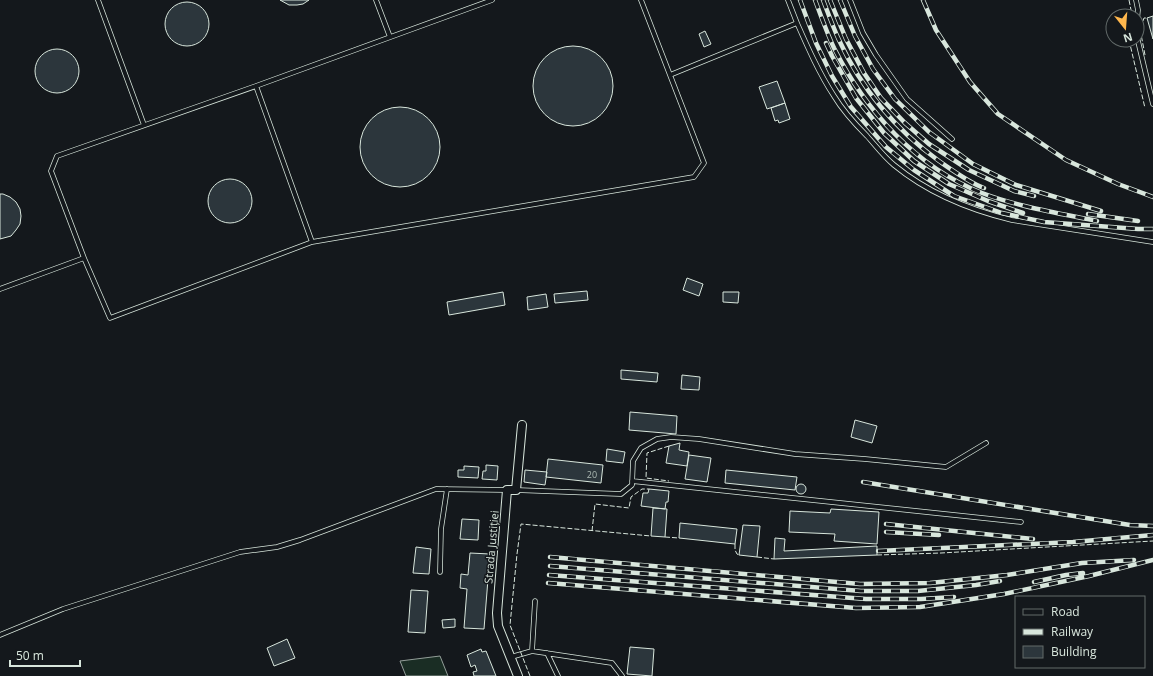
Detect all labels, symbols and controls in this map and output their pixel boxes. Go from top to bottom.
north arrow [1105,8,1145,48]
text: N [1122,30,1135,47]
house number: 20 [587,468,597,481]
street label: Strada Justiției [480,510,502,584]
legend [1015,596,1145,668]
text: Road [1051,603,1080,620]
text: Railway [1051,623,1094,640]
scale bar [10,642,80,668]
text: Building [1051,643,1097,660]
text: 50 m [16,647,44,664]

